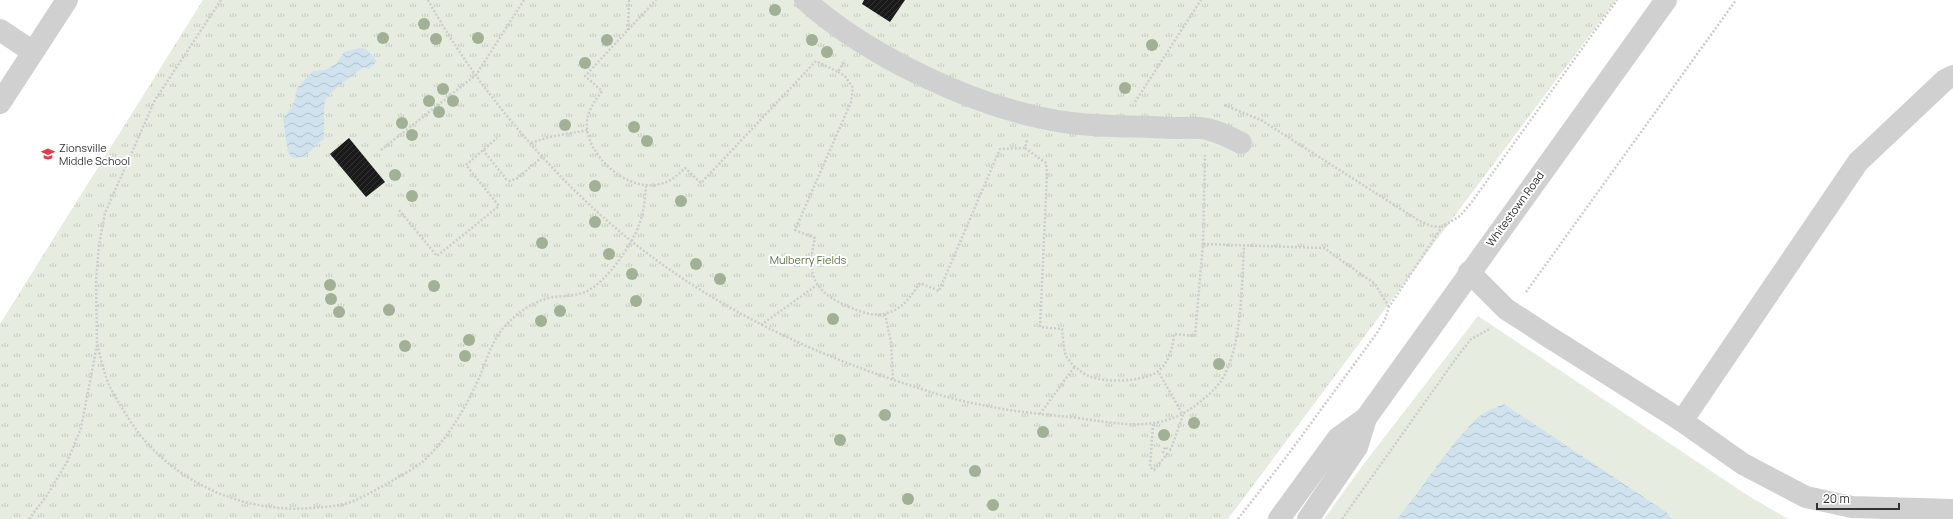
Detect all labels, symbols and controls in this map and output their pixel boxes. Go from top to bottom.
place label: Zionsville Middle School [59,140,130,168]
school or university icon: Zionsville Middle School [40,146,56,162]
street label: Whitestown Road [1482,168,1547,249]
park label: Mulberry Fields [770,252,846,267]
scale bar [1817,485,1899,511]
text: 20 m [1823,490,1850,507]

